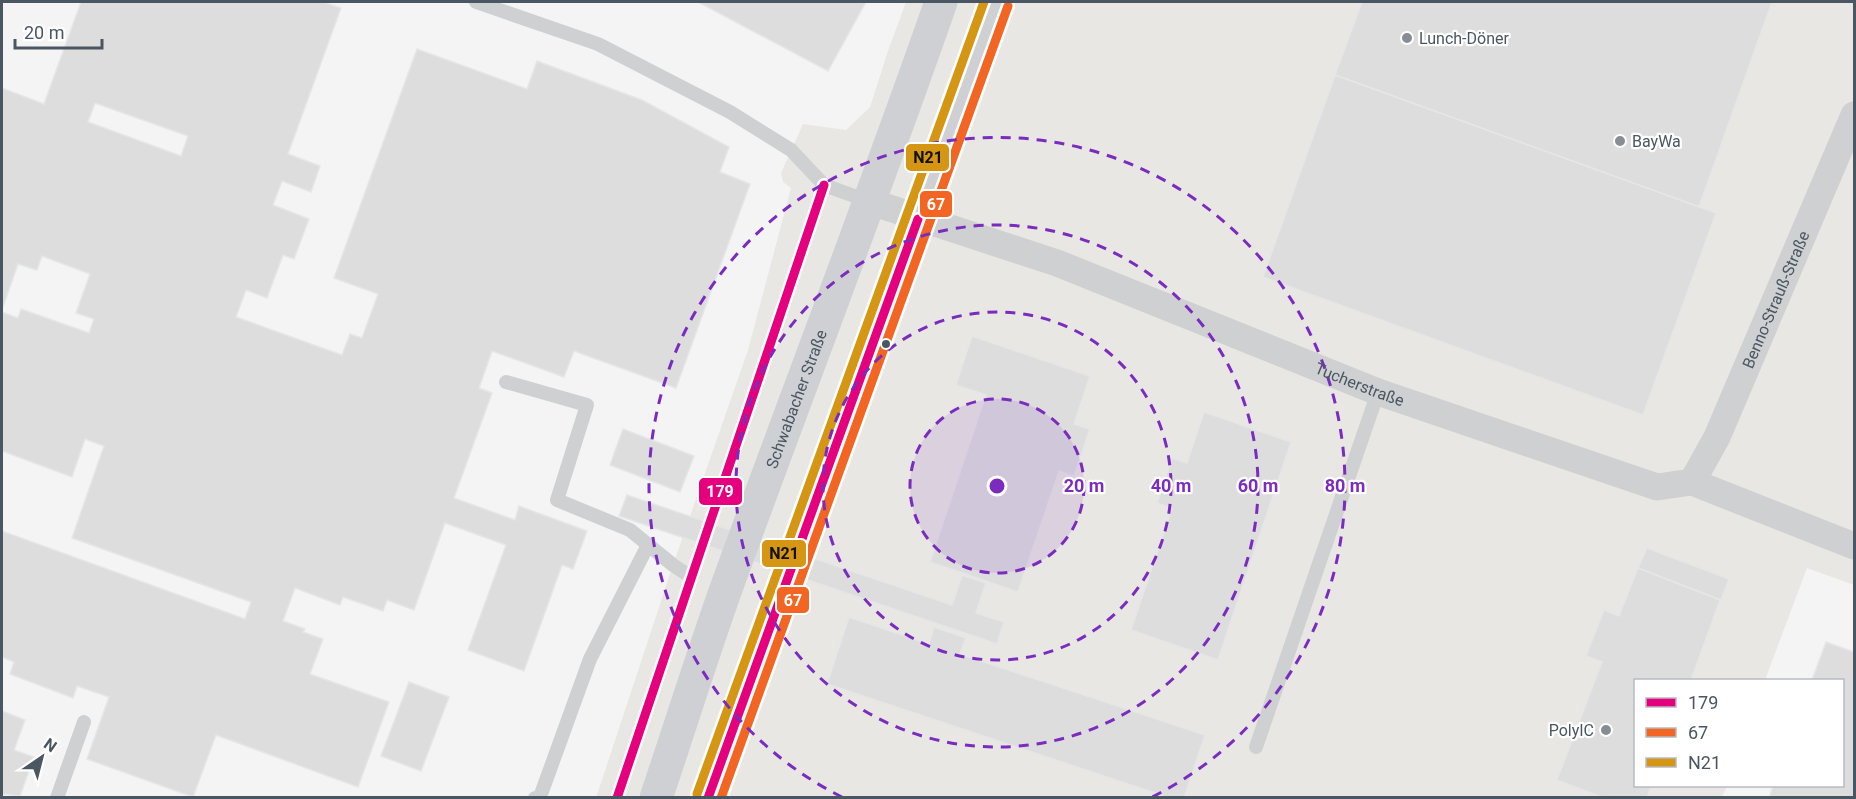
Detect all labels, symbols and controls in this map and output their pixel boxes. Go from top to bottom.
scale bar [15,12,102,50]
text: 20 m [24,22,64,43]
place label: Lunch-Döner [1419,29,1509,48]
marker: Lunch-Döner [1400,31,1414,45]
place label: BayWa [1632,132,1681,151]
marker: BayWa [1613,134,1627,148]
line badge: N21 [905,143,950,172]
text: N21 [913,148,943,167]
line badge: 67 [919,190,953,218]
text: 67 [927,195,945,214]
street label: Benno-Strauß-Straße [1738,228,1813,371]
street label: Schwabacher Straße [762,327,831,471]
unlabelled marker [880,338,892,350]
street label: Tucherstraße [1312,358,1407,410]
text: 20 m [1064,475,1104,496]
text: 40 m [1151,475,1191,496]
text: 60 m [1238,475,1278,496]
text: 80 m [1325,475,1365,496]
centre of rings [987,476,1007,496]
line badge: 179 [698,477,743,506]
text: 179 [706,482,734,501]
line badge: N21 [761,539,807,568]
text: N21 [769,544,799,563]
line badge: 67 [776,586,810,614]
text: 67 [784,591,802,610]
legend [1634,679,1844,787]
text: 179 [1688,692,1718,713]
place label: PolyIC [1549,721,1594,740]
text: 67 [1688,722,1708,743]
marker: PolyIC [1599,723,1613,737]
north arrow [12,727,72,787]
text: N [40,734,60,756]
text: N21 [1688,752,1721,773]

